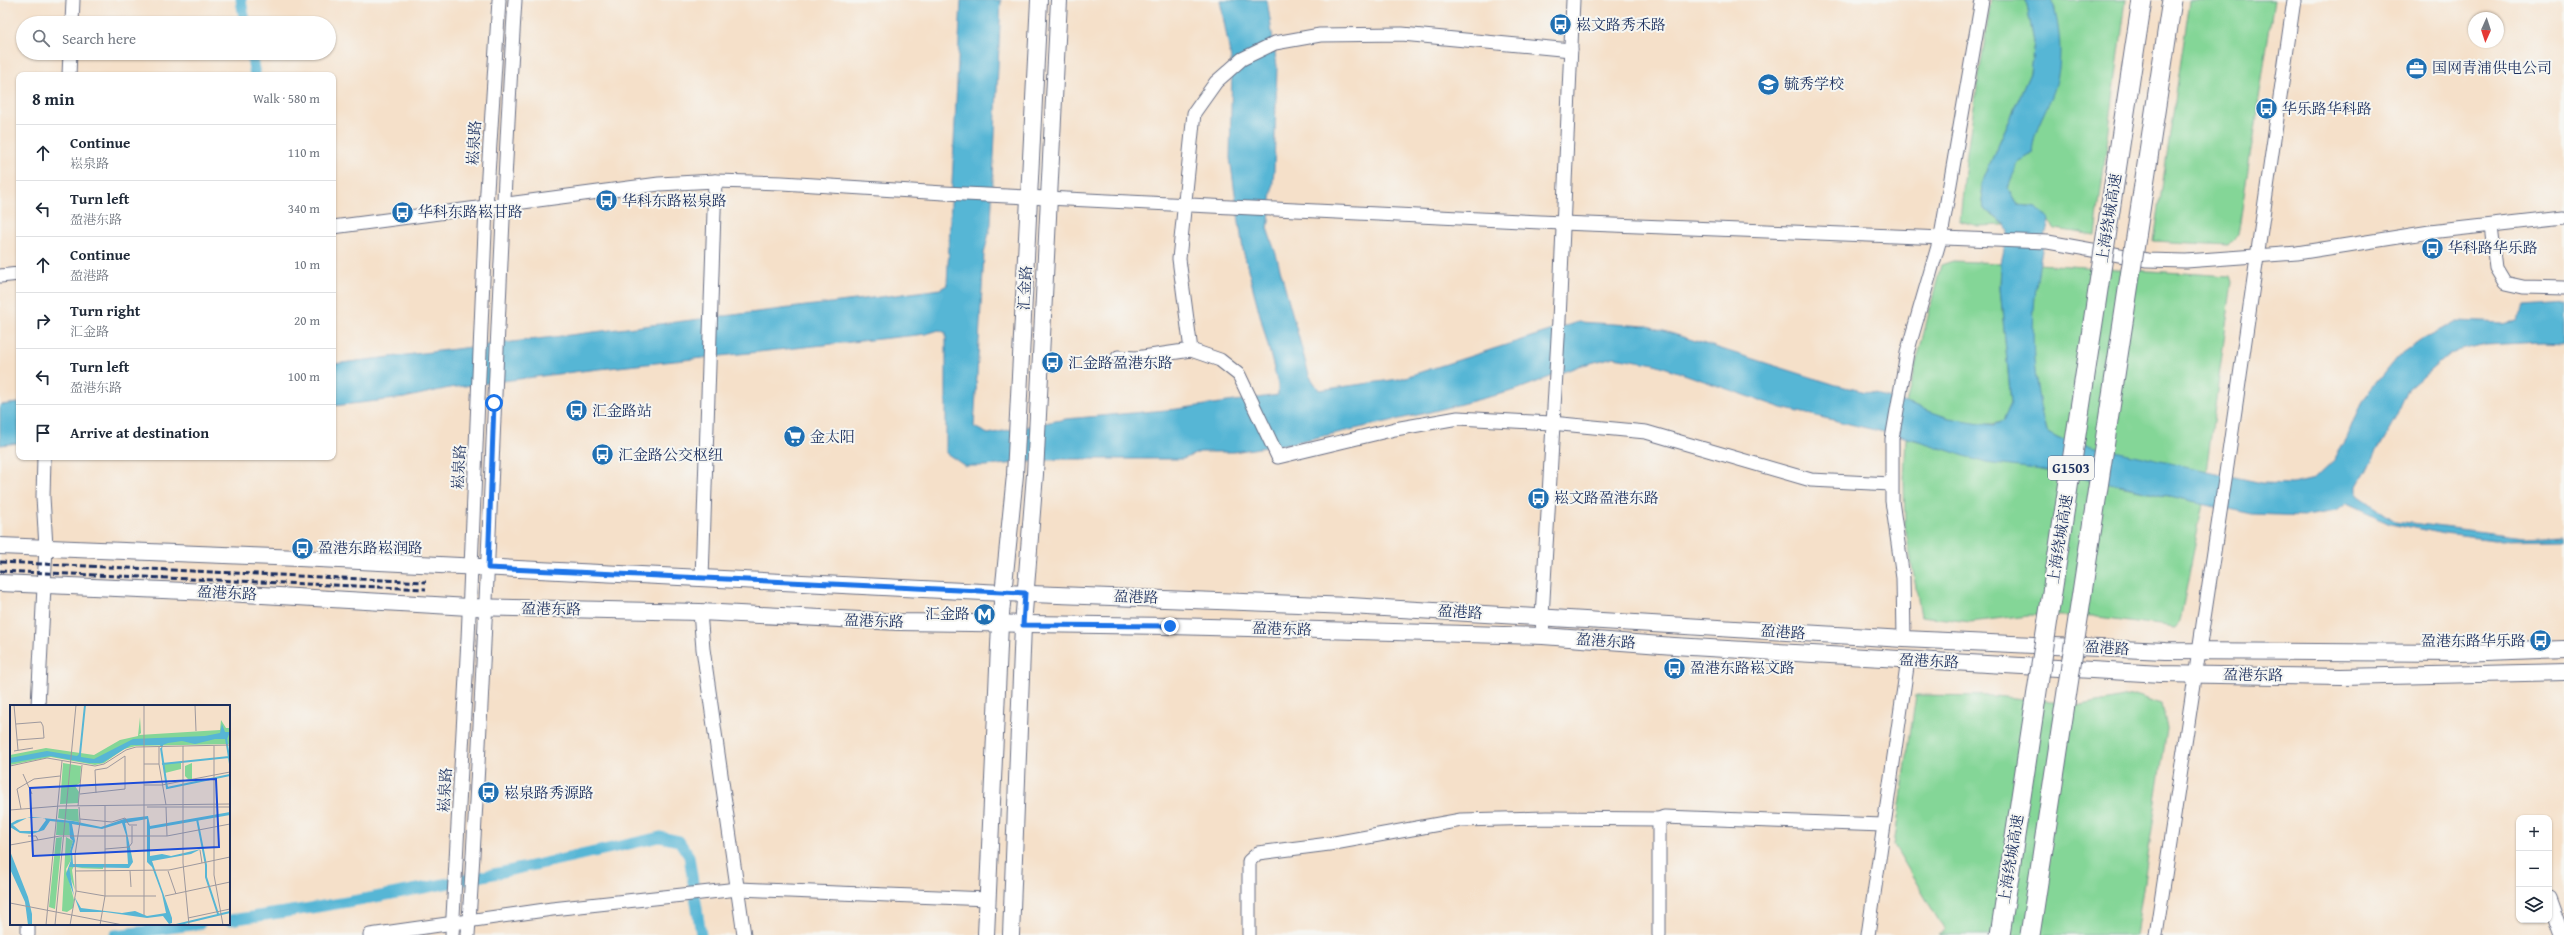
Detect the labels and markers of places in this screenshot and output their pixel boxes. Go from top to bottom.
bus stop icon: 崧文路秀禾路 [1548,12,1574,38]
place label: 崧文路秀禾路 [1576,14,1666,35]
office icon: 国网青浦供电公司 [2404,55,2430,81]
place label: 国网青浦供电公司 [2432,57,2552,78]
school or university icon: 毓秀学校 [1756,71,1782,97]
place label: 毓秀学校 [1784,73,1844,94]
bus stop icon: 华乐路华科路 [2253,96,2279,122]
place label: 华乐路华科路 [2282,98,2372,119]
bus stop icon: 华科东路崧泉路 [594,188,620,214]
place label: 华科东路崧泉路 [622,190,727,211]
bus stop icon: 华科东路崧甘路 [390,199,416,225]
place label: 华科东路崧甘路 [418,201,523,222]
bus stop icon: 华科路华乐路 [2420,235,2446,261]
place label: 华科路华乐路 [2448,237,2538,258]
bus stop icon: 汇金路盈港东路 [1039,350,1065,376]
place label: 汇金路盈港东路 [1068,352,1173,373]
bus stop icon: 汇金路站 [563,398,589,424]
place label: 汇金路站 [592,400,652,421]
supermarket icon: 金太阳 [781,424,807,450]
place label: 金太阳 [810,426,855,447]
bus stop icon: 汇金路公交枢纽 [590,442,616,468]
place label: 汇金路公交枢纽 [618,444,723,465]
bus stop icon: 崧文路盈港东路 [1526,485,1552,511]
place label: 崧文路盈港东路 [1554,487,1659,508]
bus stop icon: 盈港东路崧润路 [289,535,315,561]
place label: 盈港东路崧润路 [318,537,423,558]
metro station icon: 汇金路 [972,601,998,627]
place label: 汇金路 [925,603,970,624]
bus stop icon: 盈港东路华乐路 [2528,628,2554,654]
place label: 盈港东路华乐路 [2421,630,2526,651]
bus stop icon: 盈港东路崧文路 [1661,655,1687,681]
place label: 盈港东路崧文路 [1690,657,1795,678]
bus stop icon: 崧泉路秀源路 [475,780,501,806]
place label: 崧泉路秀源路 [504,782,594,803]

